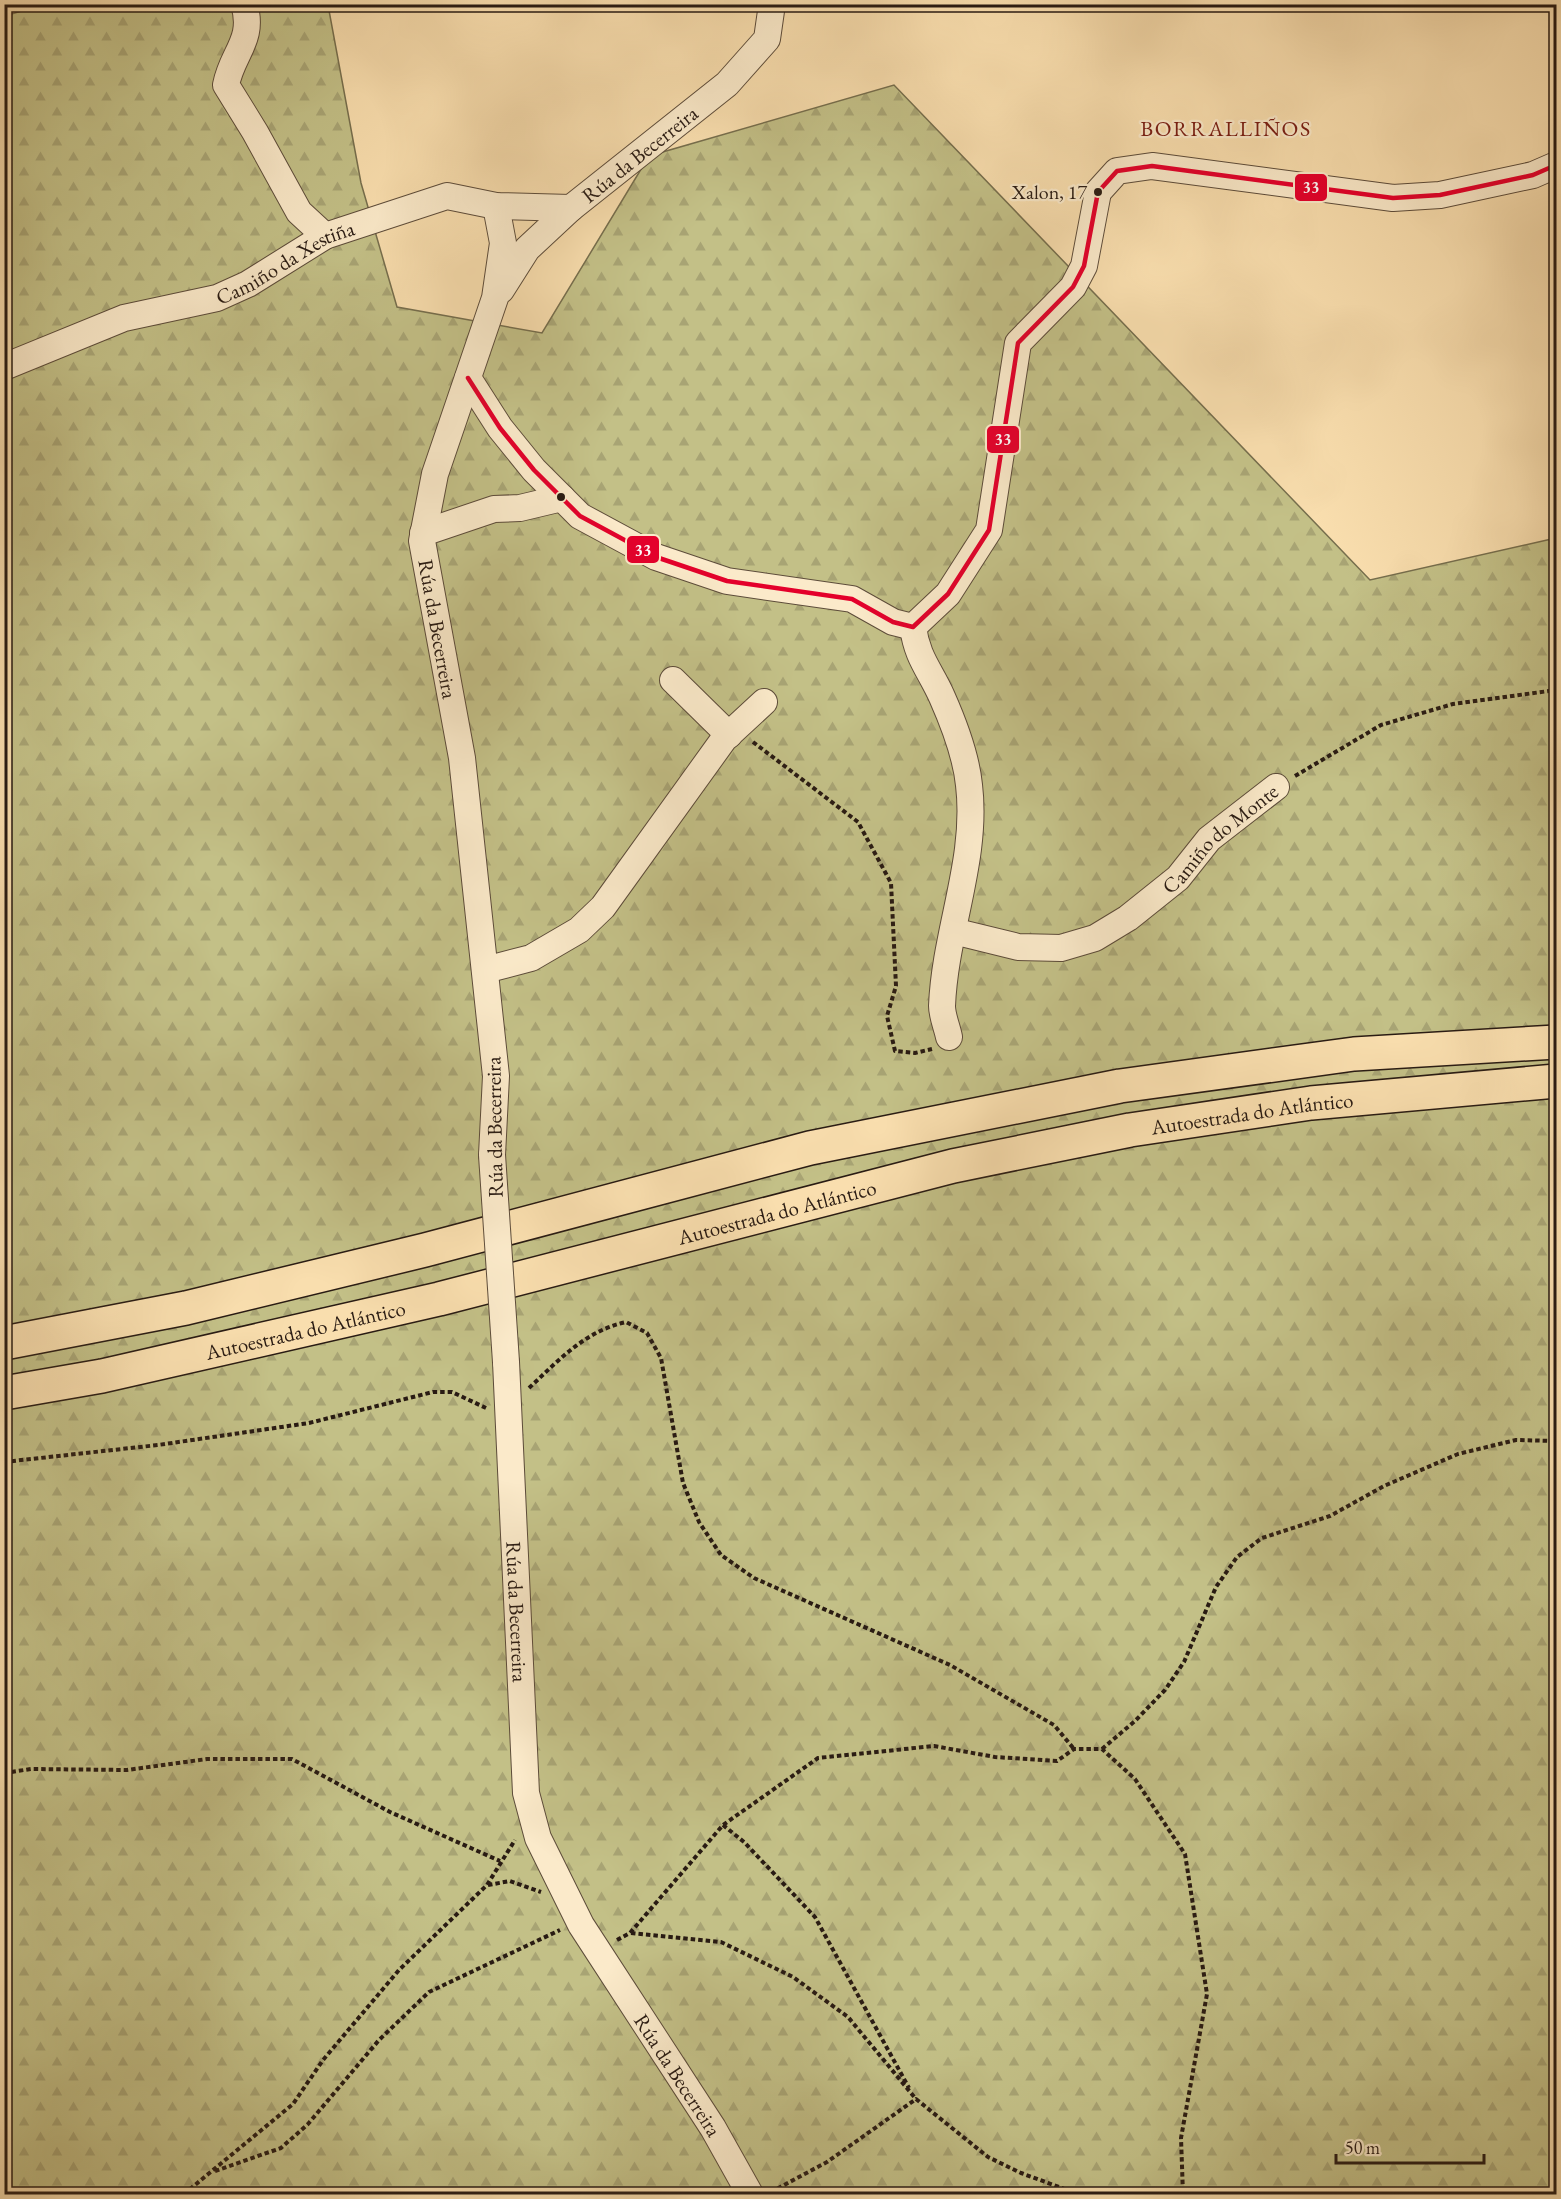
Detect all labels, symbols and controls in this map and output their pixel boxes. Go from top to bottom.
street label: Rúa da Becerreira [576,99,704,208]
district label: BORRALLIÑOS [1140,114,1312,143]
line badge: 33 [1294,173,1328,202]
text: 33 [1303,177,1319,198]
place label: Xalon, 17 [1011,179,1087,205]
marker: Xalon, 17 [1092,186,1104,198]
street label: Camiño da Xestiña [211,214,358,310]
line badge: 33 [986,425,1020,454]
text: 33 [995,429,1011,450]
unlabelled marker [555,491,567,503]
line badge: 33 [626,535,660,564]
text: 33 [635,540,651,561]
street label: Rúa da Becerreira [412,557,464,701]
street label: Camiño do Monte [1156,777,1283,899]
street label: Rúa da Becerreira [479,1056,509,1198]
street label: Autoestrada do Atlántico [1148,1086,1354,1140]
street label: Autoestrada do Atlántico [674,1173,879,1251]
street label: Autoestrada do Atlántico [202,1294,408,1366]
street label: Rúa da Becerreira [501,1541,534,1684]
street label: Rúa da Becerreira [629,2008,729,2142]
scale bar [1336,2127,1484,2165]
text: 50 m [1345,2136,1380,2159]

